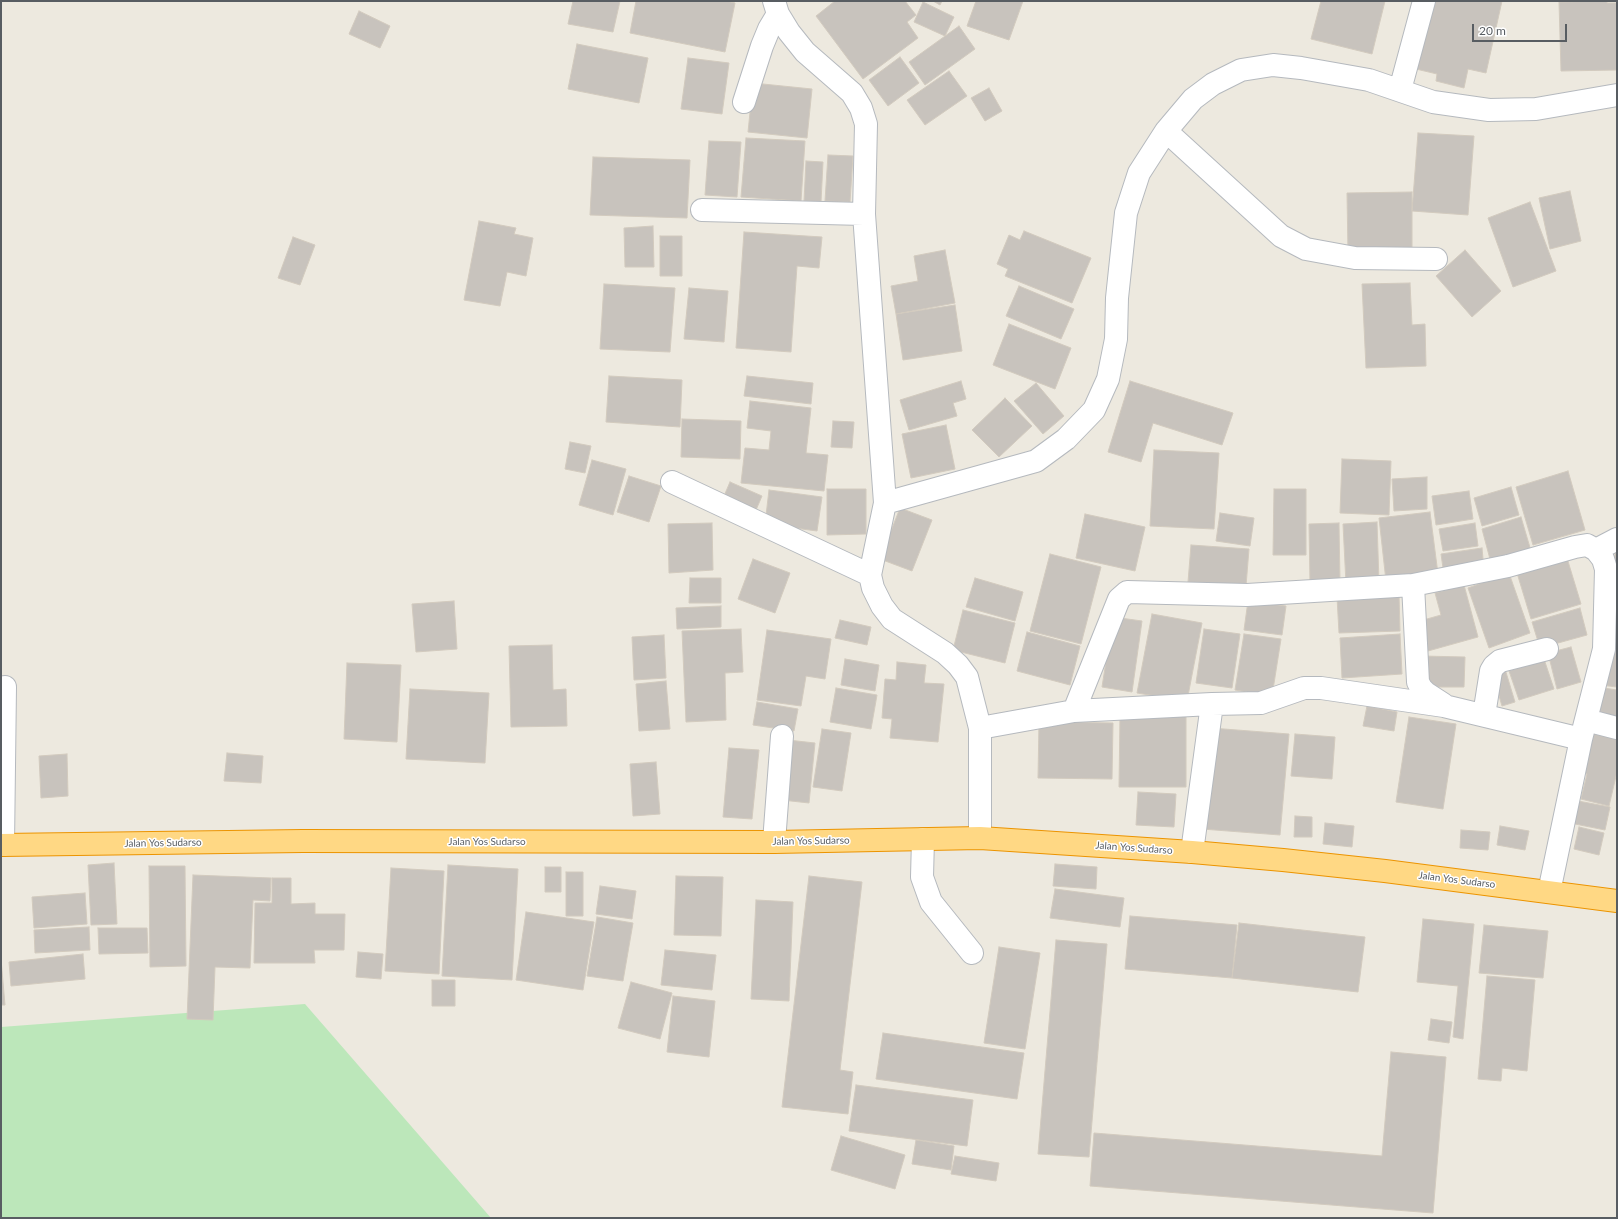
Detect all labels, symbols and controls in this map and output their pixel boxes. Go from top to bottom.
scale bar [1474,16,1569,42]
text: 20 m [1479,23,1506,38]
street label: Jalan Yos Sudarso [772,834,850,848]
street label: Jalan Yos Sudarso [124,836,202,850]
street label: Jalan Yos Sudarso [448,836,526,848]
street label: Jalan Yos Sudarso [1095,839,1173,857]
street label: Jalan Yos Sudarso [1418,869,1496,891]

